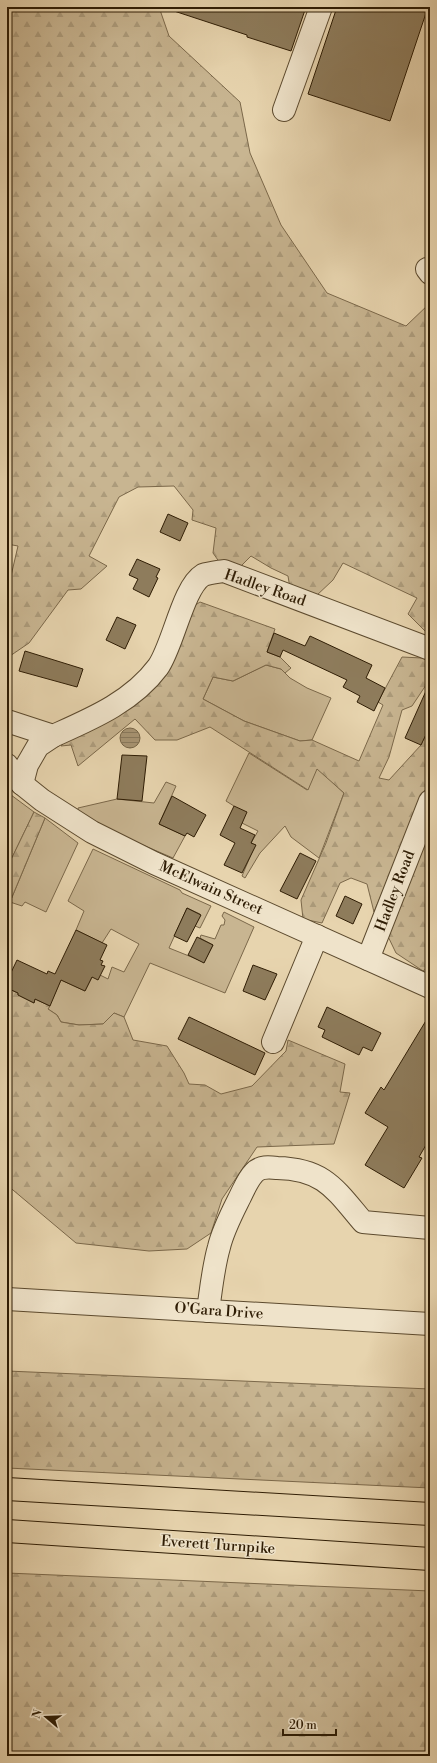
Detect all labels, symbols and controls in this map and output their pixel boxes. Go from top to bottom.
street label: Hadley Road [222,565,309,611]
street label: Hadley Road [371,847,419,934]
street label: McElwain Street [156,857,266,920]
street label: O'Gara Drive [174,1298,264,1324]
street label: Everett Turnpike [160,1532,276,1558]
north arrow [26,1697,66,1737]
text: N [29,1707,46,1720]
scale bar [283,1711,336,1737]
text: 20 m [289,1718,317,1733]

